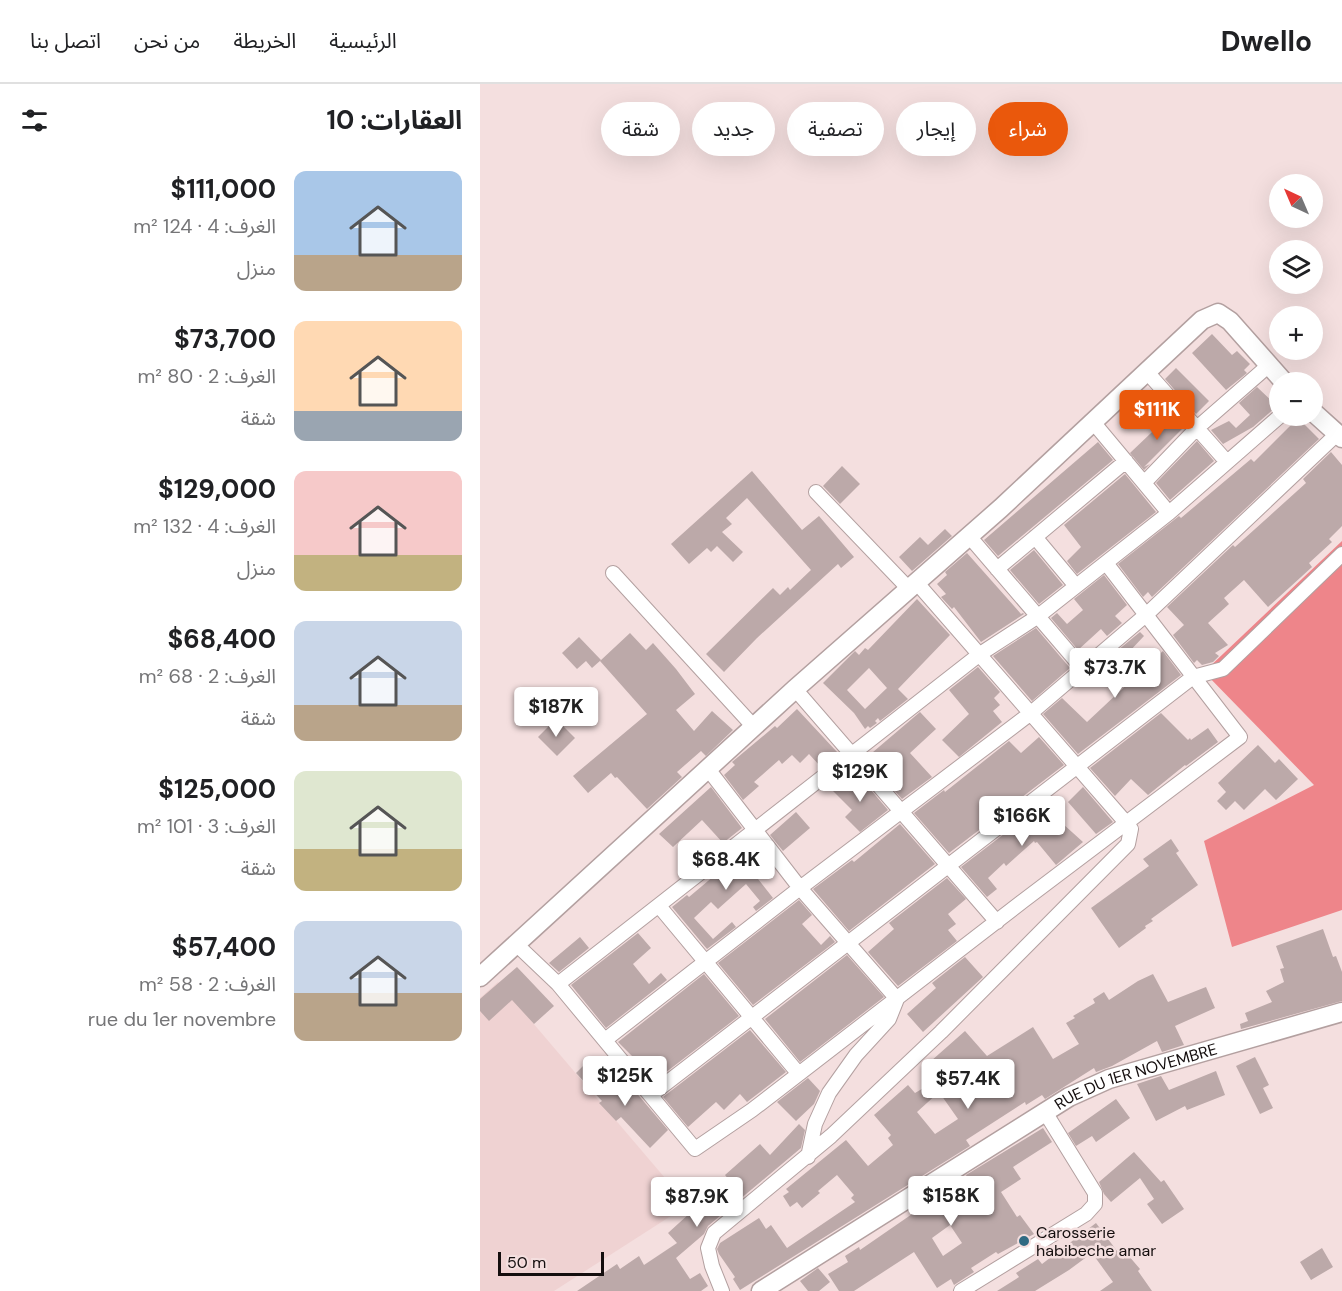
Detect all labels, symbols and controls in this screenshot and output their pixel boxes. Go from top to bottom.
text: Dwello [1221,23,1312,60]
text: اتصل بنا [30,27,101,55]
text: من نحن [134,27,200,55]
text: الخريطة [233,27,296,55]
text: الرئيسية [329,27,397,55]
chip: شقة [601,102,680,156]
chip: جديد [692,102,775,156]
chip: تصفية [787,102,884,156]
chip: إيجار [896,102,976,156]
chip: شراء [988,102,1068,156]
text: العقارات: 10 [327,103,462,137]
icon: filters [18,104,51,137]
text: $111,000 [171,172,276,206]
north arrow [1269,174,1323,228]
map controls [1269,174,1323,426]
icon: home [342,195,414,267]
text: الغرف: 4 · 124 m² [133,213,276,239]
button: layers [1269,240,1323,294]
text: منزل [237,255,276,281]
button: + [1269,306,1323,360]
text: $73,700 [174,322,276,356]
icon: home [342,345,414,417]
text: الغرف: 2 · 80 m² [138,363,276,389]
button: − [1269,372,1323,426]
pin: $111K [1115,390,1199,441]
text: $111K [1134,396,1180,422]
text: شقة [241,405,276,431]
text: $129,000 [158,472,276,506]
icon: home [342,495,414,567]
text: الغرف: 4 · 132 m² [133,513,276,539]
text: منزل [237,555,276,581]
text: $68,400 [167,622,276,656]
icon: home [342,645,414,717]
pin: $73.7K [1066,648,1164,699]
text: $73.7K [1084,654,1146,680]
text: الغرف: 2 · 68 m² [139,663,276,689]
pin: $187K [514,687,598,738]
text: $187K [528,693,584,719]
text: شقة [241,705,276,731]
pin: $129K [818,752,902,803]
text: $129K [832,758,888,784]
text: $125,000 [158,772,276,806]
icon: home [342,795,414,867]
pin: $166K [980,796,1064,847]
text: $166K [993,802,1051,828]
text: الغرف: 3 · 101 m² [137,813,276,839]
pin: $68.4K [677,840,775,891]
text: $68.4K [692,846,760,872]
text: شقة [241,855,276,881]
text: $57,400 [172,930,276,964]
icon: home [342,945,414,1017]
text: الغرف: 2 · 58 m² [139,971,276,997]
text: rue du 1er novembre [88,1006,276,1032]
street label: RUE DU 1ER NOVEMBRE [1050,1038,1219,1114]
pin: $125K [583,1056,667,1107]
pin: $57.4K [919,1059,1017,1110]
text: $125K [597,1062,653,1088]
text: $57.4K [935,1065,1001,1091]
pin: $158K [909,1176,993,1227]
pin: $87.9K [648,1177,746,1228]
text: $158K [922,1182,980,1208]
text: $87.9K [665,1183,729,1209]
place label: Carosserie habibeche amar [1036,1222,1156,1261]
marker: Carosserie habibeche amar [1017,1234,1031,1248]
scale bar [498,1249,604,1276]
text: 50 m [507,1252,546,1273]

